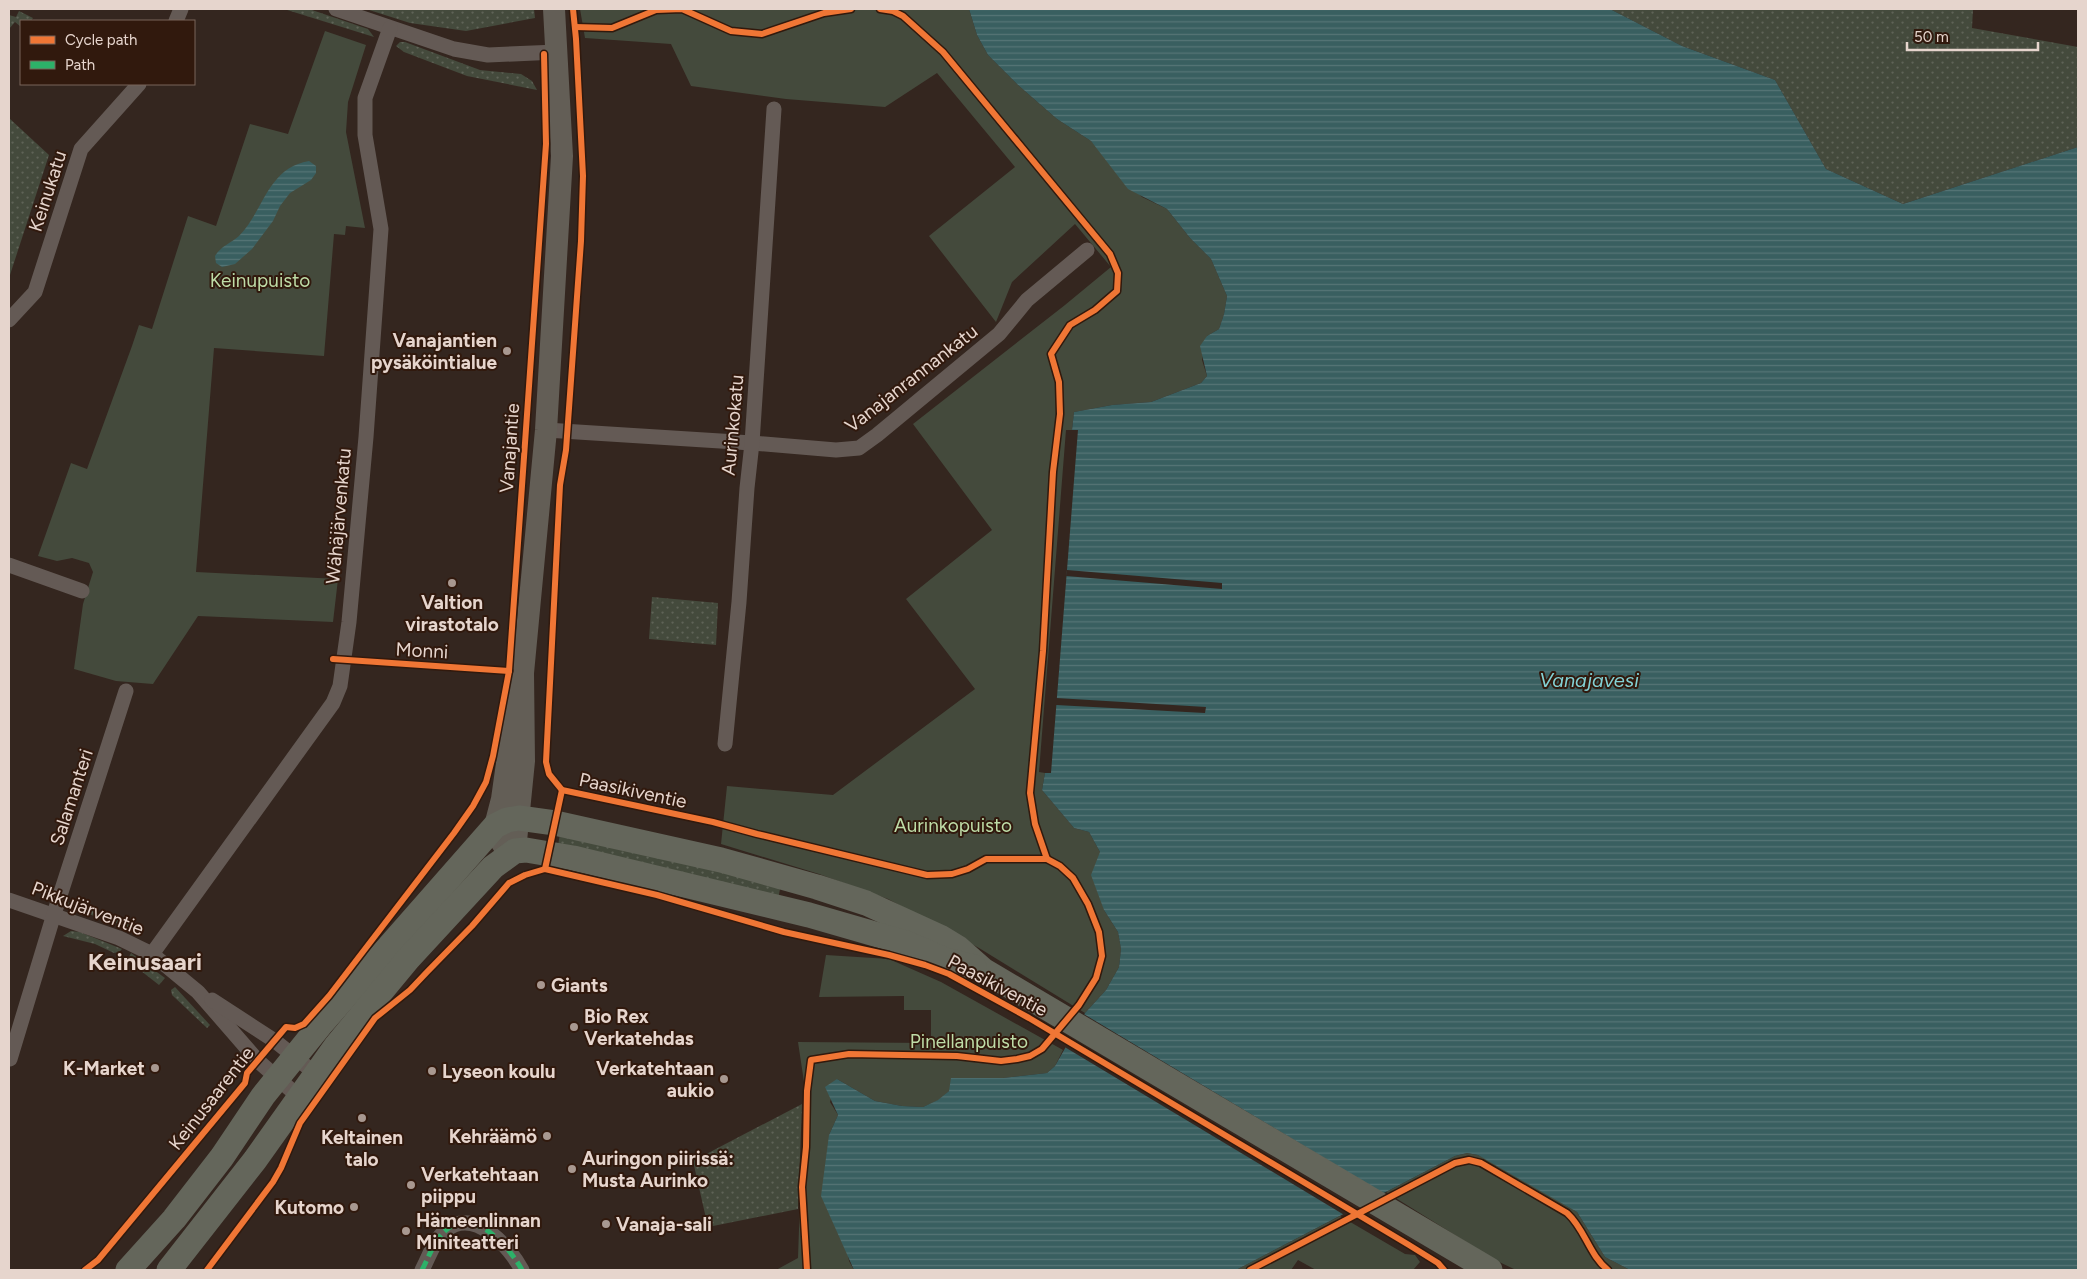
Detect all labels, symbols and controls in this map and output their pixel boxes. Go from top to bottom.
legend [20,20,195,85]
scale bar [1907,20,2038,52]
text: 50 m [1914,28,1949,46]
text: Cycle path [65,31,137,49]
text: Path [65,56,95,74]
street label: Keinukatu [24,148,71,235]
park label: Keinupuisto [210,269,310,292]
street label: Vanajanrannankatu [840,319,982,437]
place label: Vanajantien pysäköintialue [371,329,497,374]
marker: Vanajantien pysäköintialue [501,345,513,357]
street label: Aurinkokatu [717,374,748,477]
street label: Vanajantie [495,402,524,494]
street label: Wähäjärvenkatu [321,447,356,585]
marker: Valtion virastotalo [446,577,458,589]
place label: Valtion virastotalo [405,591,499,636]
street label: Monni [395,638,449,663]
water label: Vanajavesi [1539,668,1639,692]
street label: Salamanteri [45,746,98,848]
street label: Paasikiventie [577,768,689,813]
park label: Aurinkopuisto [894,814,1012,837]
street label: Pikkujärventie [29,877,147,940]
district label: Keinusaari [88,947,202,976]
street label: Paasikiventie [944,950,1052,1021]
place label: Giants [551,974,608,997]
marker: Giants [535,979,547,991]
place label: Bio Rex Verkatehdas [584,1005,694,1050]
marker: Bio Rex Verkatehdas [568,1021,580,1033]
park label: Pinellanpuisto [910,1030,1028,1053]
street label: Keinusaarentie [164,1042,259,1155]
place label: K-Market [63,1057,145,1080]
place label: Verkatehtaan aukio [596,1057,714,1102]
place label: Lyseon koulu [442,1060,556,1083]
marker: K-Market [149,1062,161,1074]
marker: Lyseon koulu [426,1065,438,1077]
marker: Verkatehtaan aukio [718,1073,730,1085]
marker: Keltainen talo [356,1112,368,1124]
place label: Kehräämö [449,1125,537,1148]
place label: Keltainen talo [321,1126,403,1171]
marker: Kehräämö [541,1130,553,1142]
place label: Auringon piirissä: Musta Aurinko [582,1147,734,1192]
place label: Verkatehtaan piippu [421,1163,539,1208]
marker: Auringon piirissä: Musta Aurinko [566,1163,578,1175]
marker: Verkatehtaan piippu [405,1179,417,1191]
place label: Kutomo [275,1196,344,1219]
marker: Kutomo [348,1201,360,1213]
place label: Hämeenlinnan Miniteatteri [416,1209,541,1254]
place label: Vanaja-sali [616,1213,712,1236]
marker: Vanaja-sali [600,1218,612,1230]
marker: Hämeenlinnan Miniteatteri [400,1225,412,1237]

